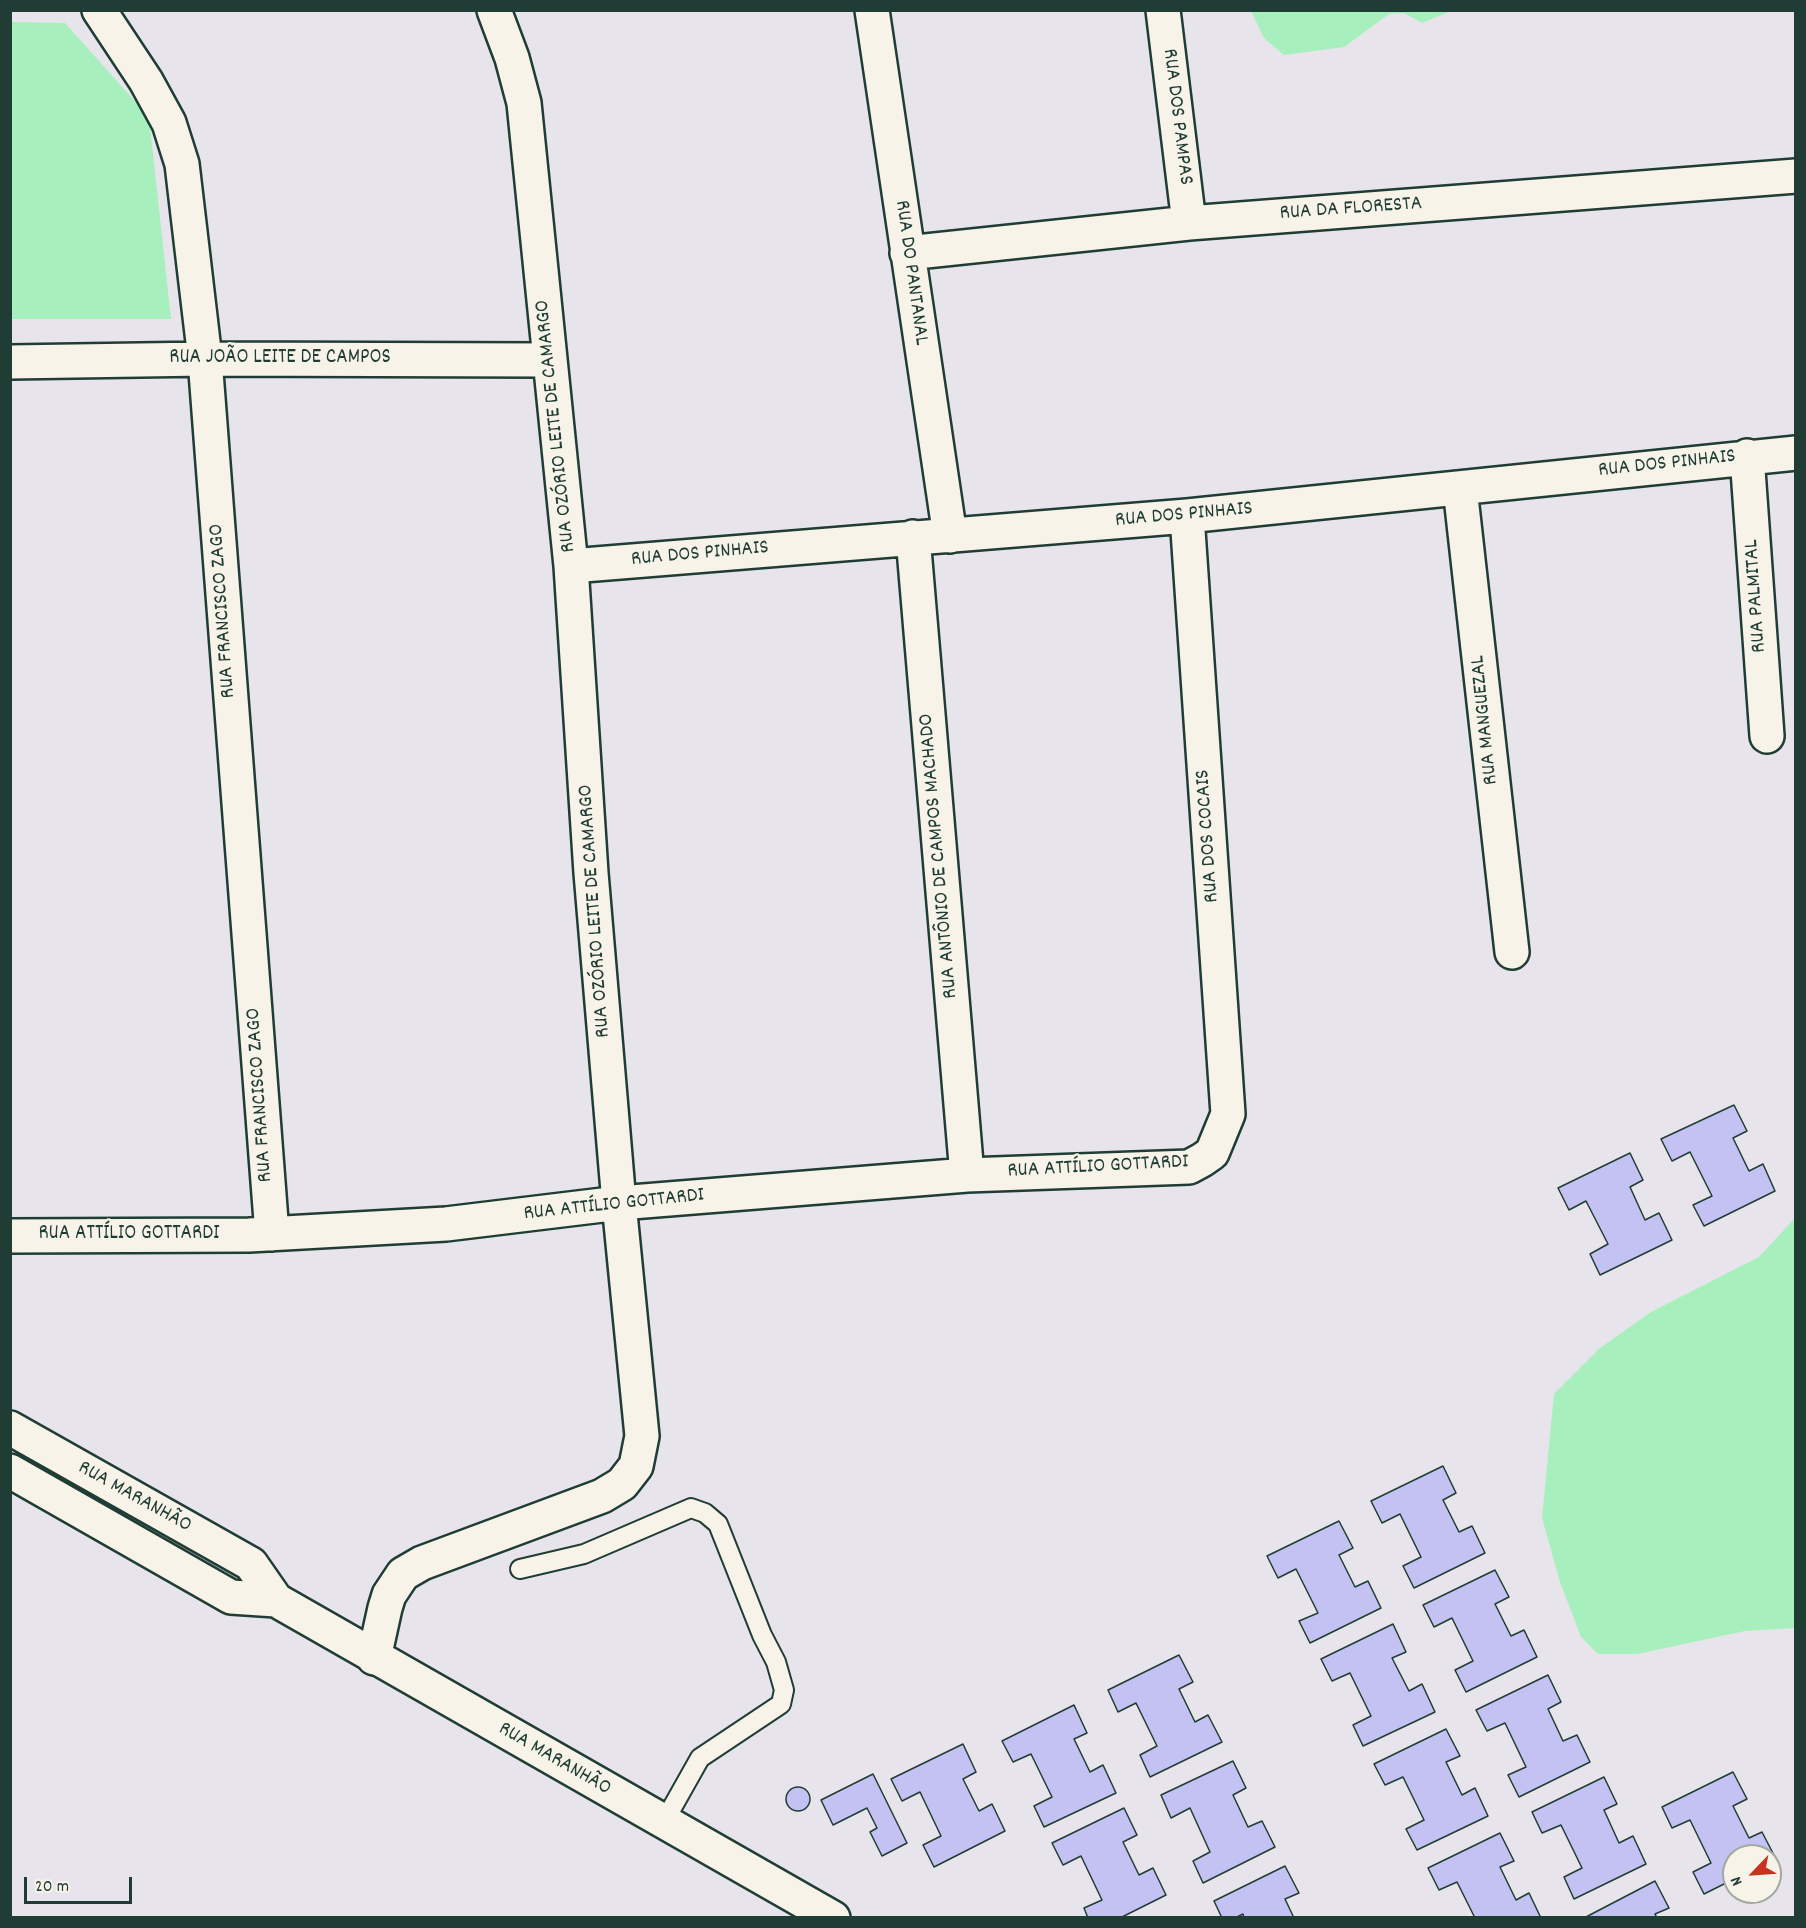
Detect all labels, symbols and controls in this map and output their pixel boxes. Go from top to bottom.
street label: RUA DOS PAMPAS [1155,47,1197,187]
street label: RUA DA FLORESTA [1279,192,1423,228]
street label: RUA DO PANTANAL [887,199,933,347]
street label: RUA OZÓRIO LEITE DE CAMARGO [531,298,583,554]
street label: RUA JOÃO LEITE DE CAMPOS [169,346,391,372]
street label: RUA DOS PINHAIS [1597,445,1737,485]
street label: RUA DOS PINHAIS [1114,497,1254,535]
street label: RUA FRANCISCO ZAGO [205,523,243,699]
street label: RUA DOS PINHAIS [630,536,770,574]
street label: RUA PALMITAL [1740,539,1774,653]
street label: RUA MANGUEZAL [1467,654,1505,786]
street label: RUA ANTÔNIO DE CAMPOS MACHADO [915,712,965,1000]
street label: RUA DOS COCAIS [1192,768,1226,904]
street label: RUA OZÓRIO LEITE DE CAMARGO [575,783,617,1039]
street label: RUA FRANCISCO ZAGO [242,1007,280,1183]
street label: RUA ATTÍLIO GOTTARDI [1007,1151,1189,1185]
street label: RUA ATTÍLIO GOTTARDI [523,1184,705,1228]
street label: RUA ATTÍLIO GOTTARDI [38,1222,220,1248]
street label: RUA MARANHÃO [73,1456,195,1540]
street label: RUA MARANHÃO [493,1718,615,1802]
north arrow [1722,1844,1782,1904]
scale bar [27,1865,135,1903]
text: N [1725,1873,1749,1889]
text: 20 m [35,1875,69,1900]

